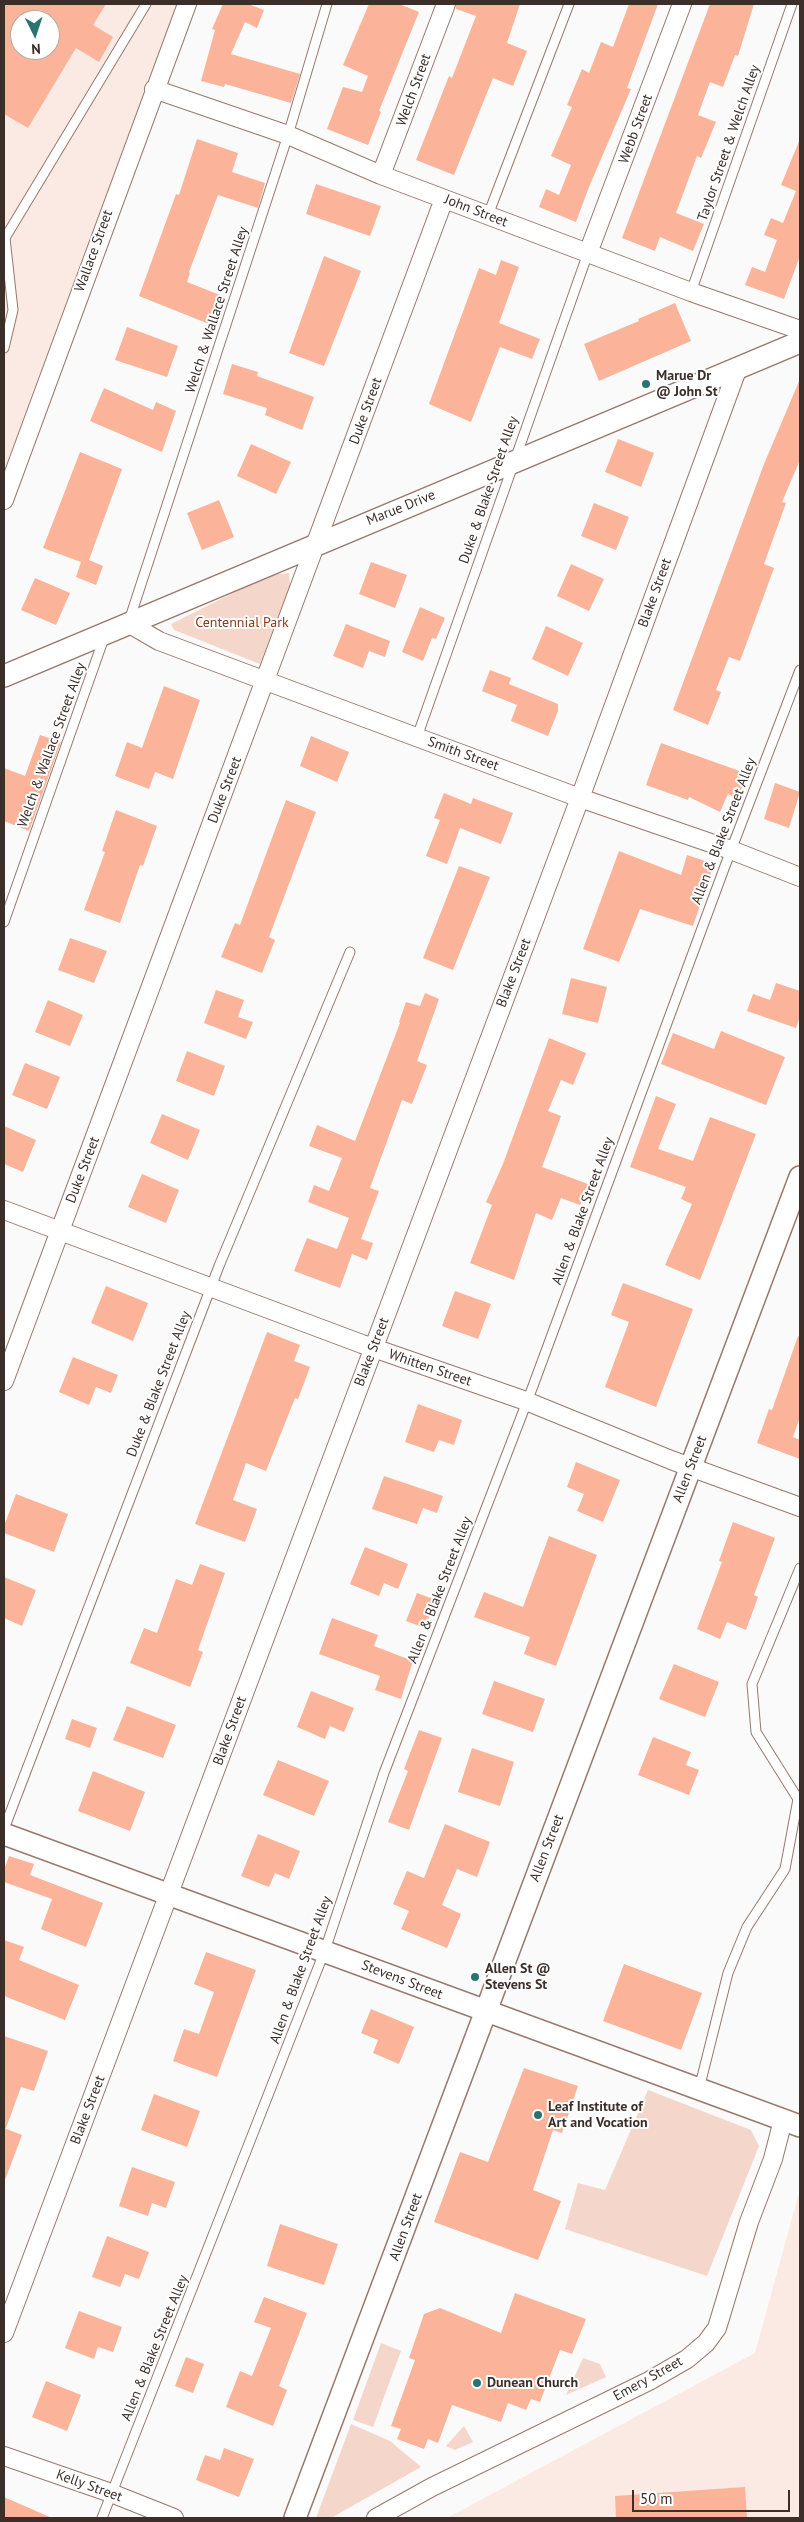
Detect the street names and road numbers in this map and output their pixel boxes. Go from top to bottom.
street label: Welch Street [393,52,435,128]
street label: Taylor Street & Welch Alley [694,63,764,223]
street label: Webb Street [616,92,656,166]
street label: John Street [442,191,510,231]
street label: Wallace Street [71,208,117,294]
street label: Welch & Wallace Street Alley [182,225,252,395]
street label: Duke Street [346,375,386,447]
street label: Duke & Blake Street Alley [456,414,522,566]
street label: Marue Drive [364,487,438,529]
street label: Blake Street [635,556,675,630]
street label: Welch & Wallace Street Alley [14,660,90,830]
street label: Smith Street [425,733,501,775]
street label: Duke Street [205,754,245,826]
street label: Allen & Blake Street Alley [688,755,760,907]
street label: Blake Street [493,936,535,1010]
street label: Duke Street [63,1134,103,1206]
street label: Allen & Blake Street Alley [548,1135,618,1287]
street label: Duke & Blake Street Alley [123,1309,195,1459]
street label: Blake Street [351,1315,393,1389]
street label: Whitten Street [386,1346,474,1390]
street label: Allen Street [670,1433,710,1505]
street label: Allen & Blake Street Alley [404,1514,476,1666]
street label: Blake Street [210,1694,250,1768]
street label: Allen Street [527,1812,567,1884]
street label: Allen & Blake Street Alley [266,1894,336,2046]
street label: Stevens Street [359,1957,445,2003]
street label: Blake Street [67,2073,109,2147]
street label: Allen Street [386,2191,426,2263]
street label: Allen & Blake Street Alley [118,2273,192,2423]
street label: Emery Street [610,2353,686,2405]
street label: Kelly Street [54,2466,124,2506]

